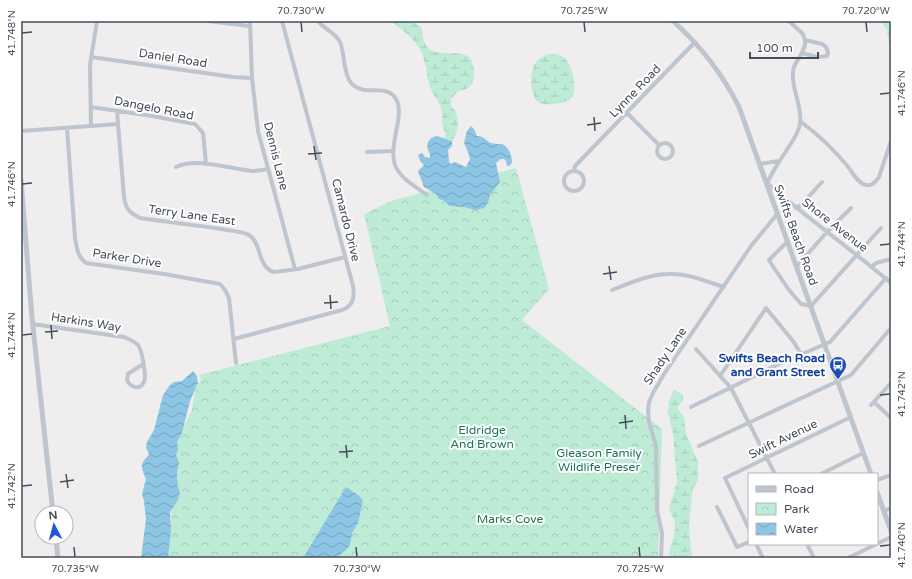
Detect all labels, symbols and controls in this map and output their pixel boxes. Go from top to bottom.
text: 70.730°W [277,5,325,17]
text: 70.725°W [560,5,608,17]
text: 70.720°W [842,5,890,17]
text: 41.748°N [6,10,18,56]
scale bar [750,34,818,60]
text: 100 m [756,41,793,55]
street label: Daniel Road [138,46,208,70]
street label: Lynne Road [606,62,664,120]
text: 41.746°N [896,70,908,116]
street label: Dangelo Road [113,93,195,123]
street label: Dennis Lane [261,120,291,192]
text: 41.746°N [6,161,18,207]
street label: Camardo Drive [329,177,363,263]
street label: Swifts Beach Road [771,183,821,287]
street label: Shore Avenue [799,195,871,255]
street label: Terry Lane East [148,202,237,228]
text: 41.744°N [896,221,908,267]
street label: Parker Drive [92,246,163,270]
street label: Harkins Way [50,310,123,335]
text: 41.744°N [6,312,18,358]
street label: Shady Lane [641,324,689,387]
place label: Swifts Beach Road and Grant Street [719,351,825,379]
bus stop icon: Swifts Beach Road and Grant Street [828,355,848,380]
text: 41.742°N [896,371,908,417]
street label: Swift Avenue [746,416,820,462]
park label: Eldridge And Brown [450,423,514,451]
park label: Gleason Family Wildlife Preser [556,446,642,474]
text: 41.742°N [6,463,18,509]
legend [748,473,878,545]
text: Road [784,482,814,496]
text: Park [784,502,810,516]
north arrow [34,505,74,545]
text: N [48,509,58,522]
park label: Marks Cove [477,512,544,526]
text: Water [784,522,819,536]
text: 41.740°N [896,522,908,568]
text: 70.735°W [51,563,99,575]
text: 70.730°W [333,563,381,575]
text: 70.725°W [616,563,664,575]

